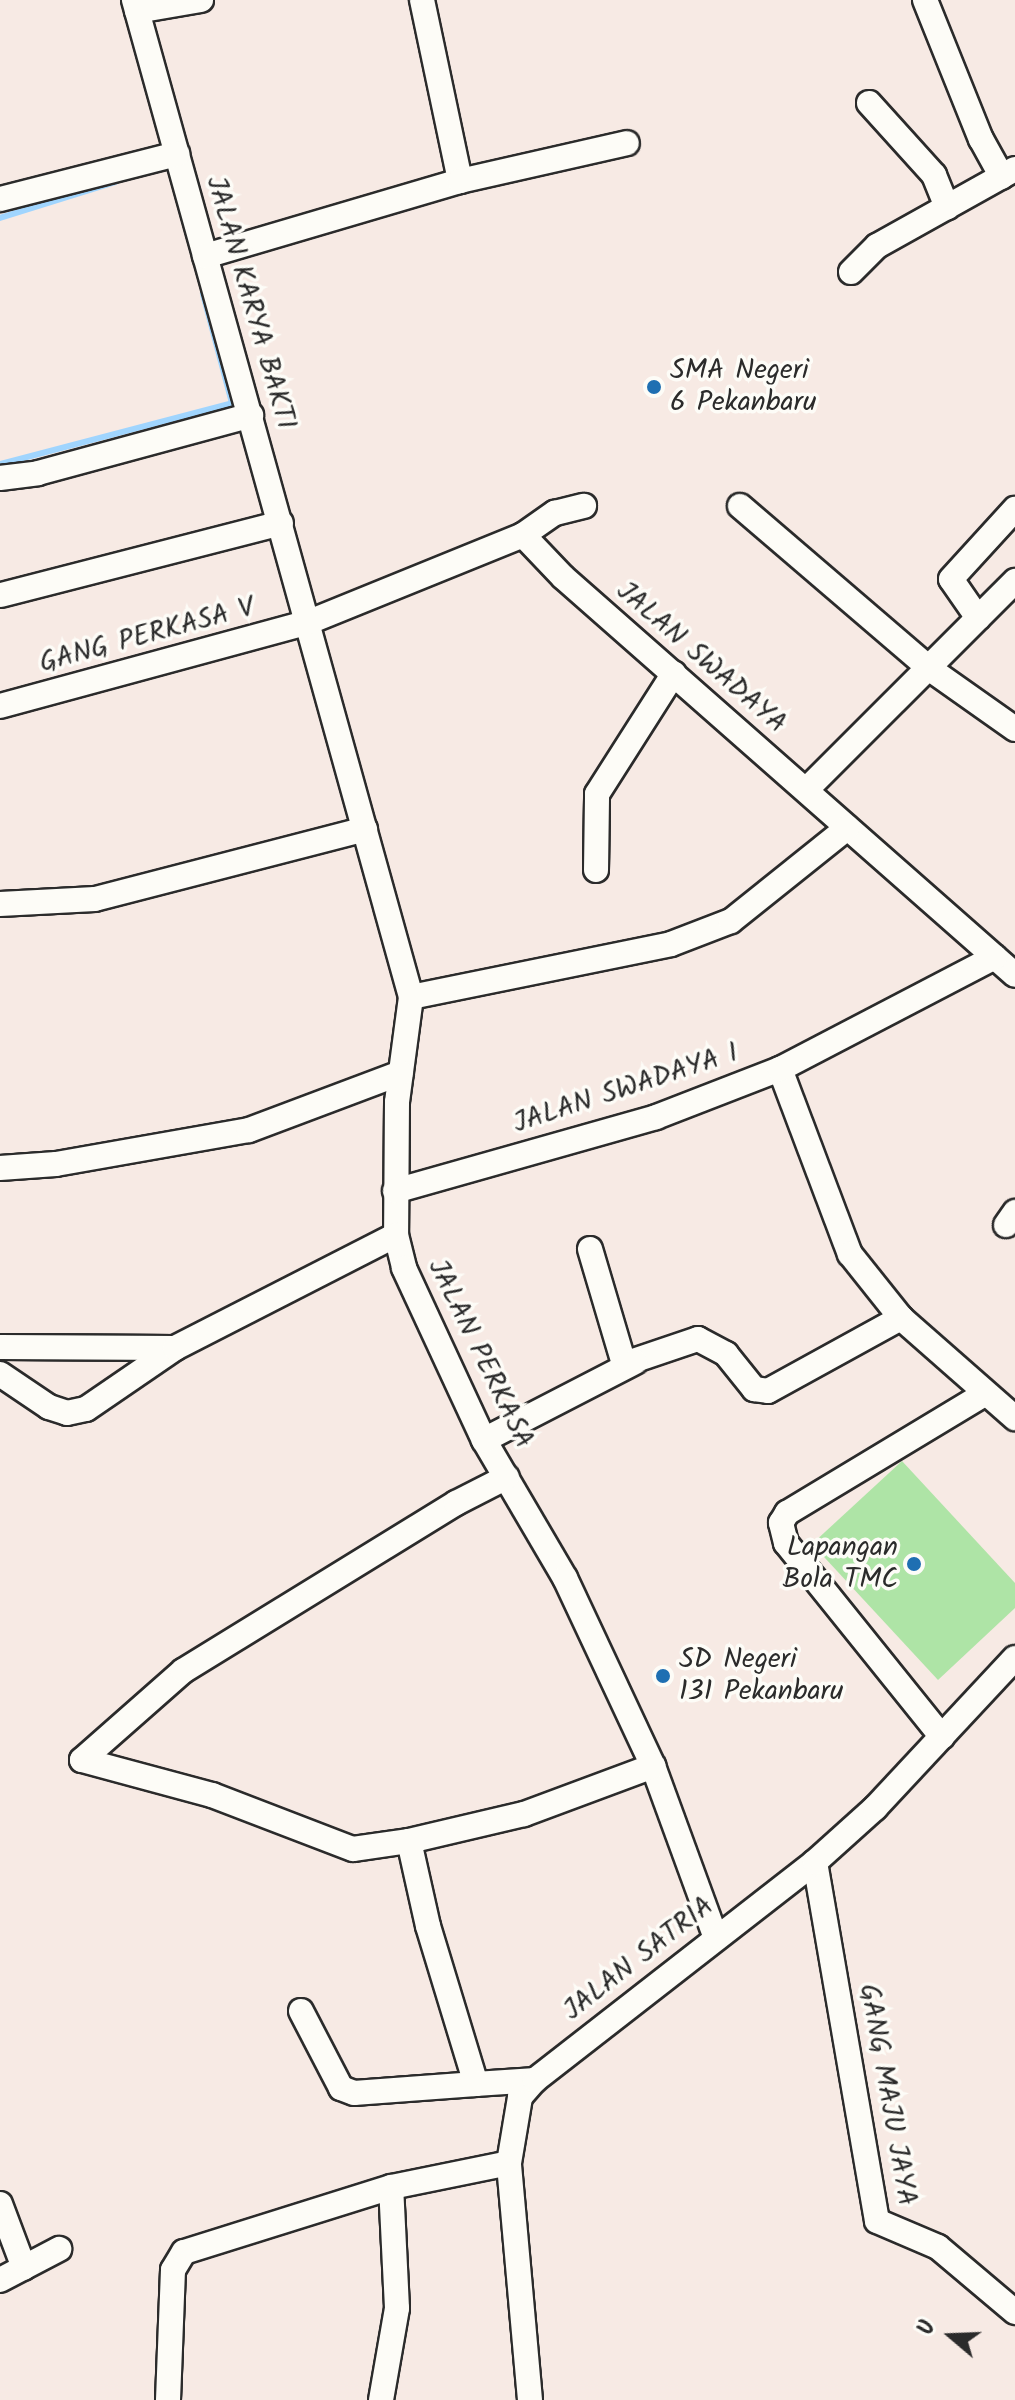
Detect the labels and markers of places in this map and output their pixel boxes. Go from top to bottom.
place label: SMA Negeri 6 Pekanbaru [670,354,816,420]
marker: SMA Negeri 6 Pekanbaru [645,378,663,396]
place label: Lapangan Bola TMC [782,1531,898,1597]
marker: Lapangan Bola TMC [905,1555,923,1573]
place label: SD Negeri 131 Pekanbaru [679,1643,843,1709]
marker: SD Negeri 131 Pekanbaru [654,1667,672,1685]

